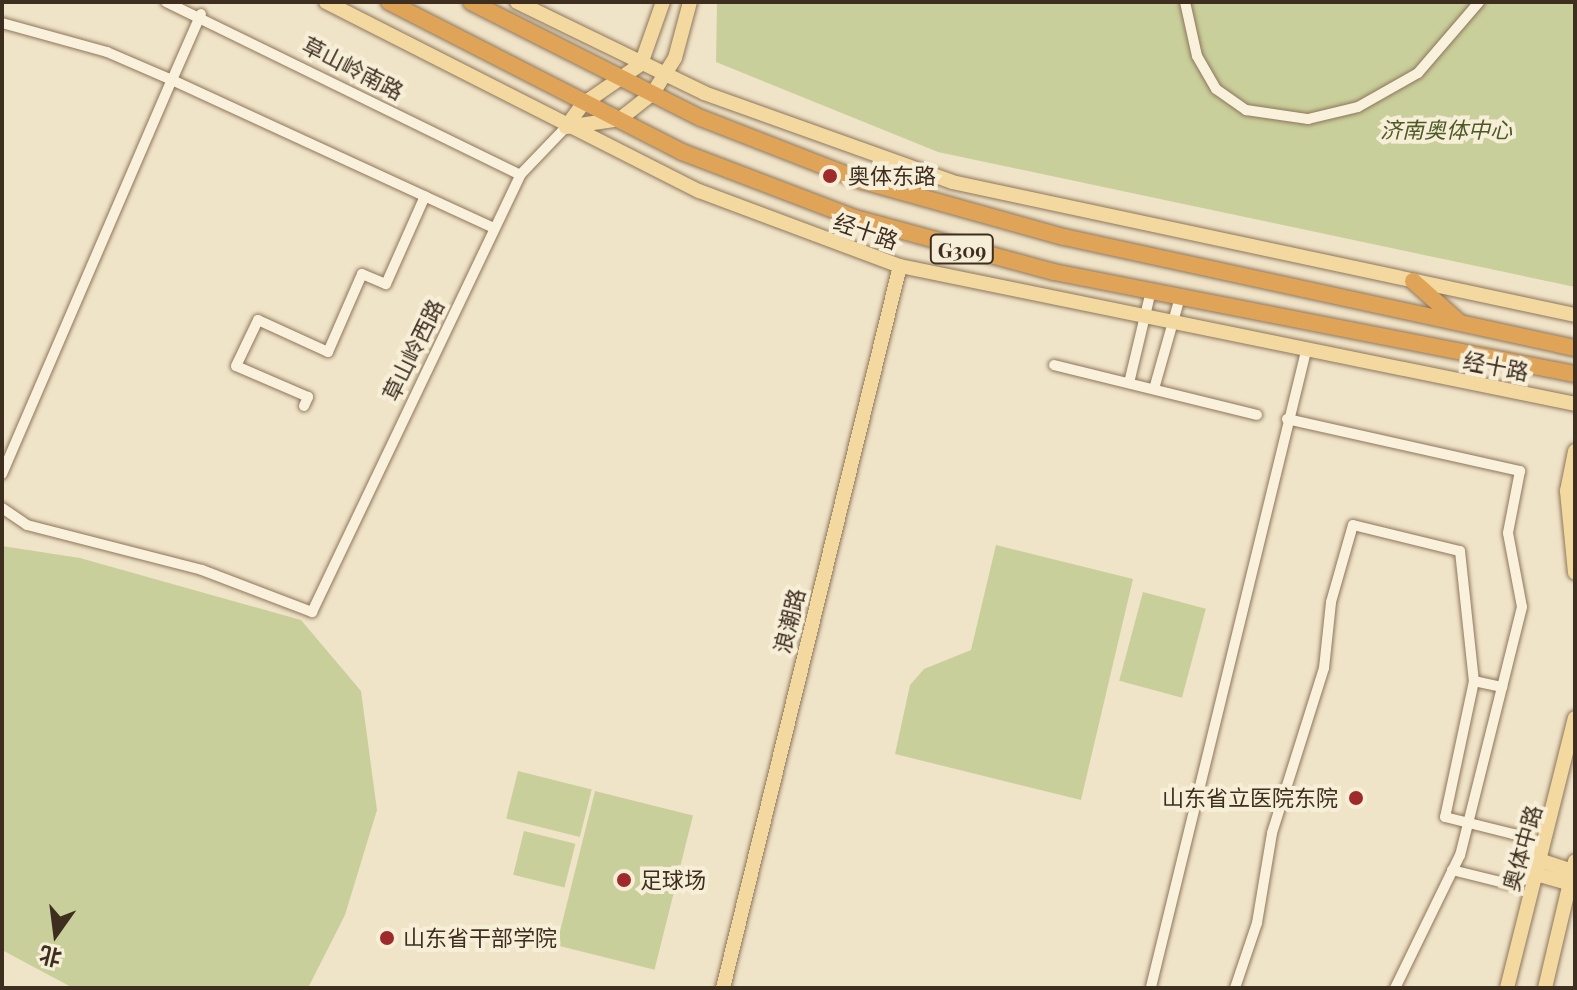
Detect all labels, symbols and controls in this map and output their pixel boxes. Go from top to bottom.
street label: 草山岭南路 [298,31,408,105]
park label: 济南奥体中心 [1380,117,1512,143]
place label: 奥体东路 [848,163,936,189]
marker: 奥体东路 [819,165,841,187]
street label: 经十路 [831,208,901,254]
road number: G309 [928,233,996,265]
street label: 草山岭西路 [377,295,449,405]
street label: 经十路 [1461,347,1531,385]
street label: 浪潮路 [768,586,810,656]
place label: 山东省立医院东院 [1162,785,1338,811]
marker: 山东省立医院东院 [1345,787,1367,809]
street label: 奥体中路 [1497,802,1547,894]
place label: 足球场 [640,867,706,893]
marker: 足球场 [615,871,633,889]
north arrow [16,894,96,974]
place label: 山东省干部学院 [403,925,557,951]
marker: 山东省干部学院 [378,929,396,947]
text: 北 [36,940,65,975]

